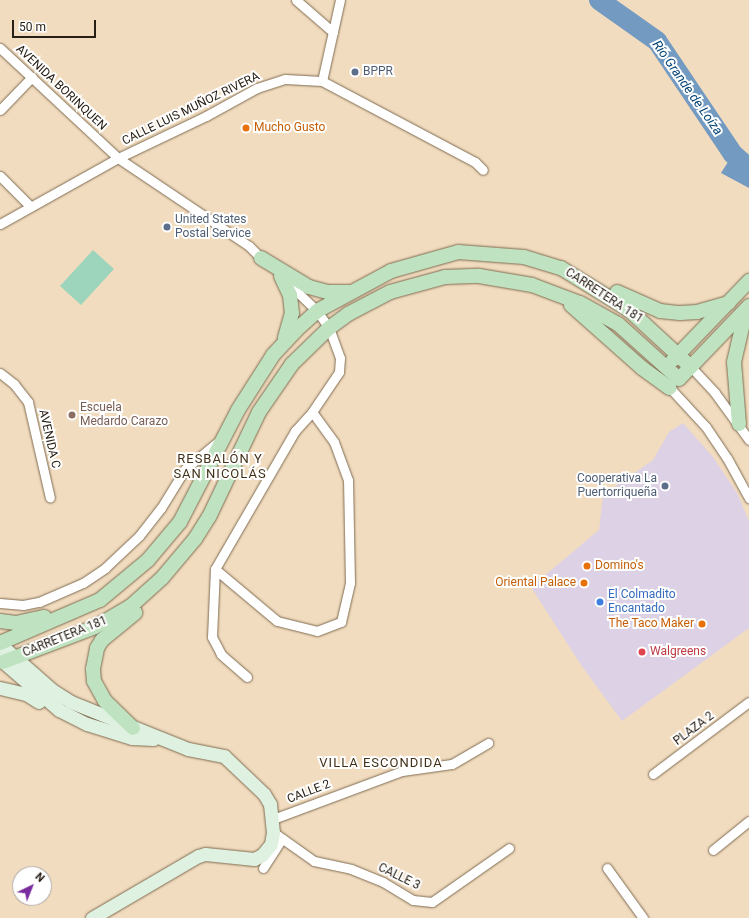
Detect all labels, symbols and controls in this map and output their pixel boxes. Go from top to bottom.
scale bar [14,12,98,38]
text: 50 m [19,20,46,34]
water label: Río Grande de Loíza [649,38,725,138]
street label: AVENIDA BORINQUEN [13,42,109,134]
place label: BPPR [363,65,393,79]
marker: BPPR [350,67,360,77]
street label: CALLE LUIS MUÑOZ RIVERA [120,69,262,149]
place label: Mucho Gusto [254,121,325,135]
marker: Mucho Gusto [241,123,251,133]
place label: United States Postal Service [175,213,251,241]
marker: United States Postal Service [162,222,172,232]
street label: CARRETERA 181 [562,266,646,326]
place label: Escuela Medardo Carazo [80,401,168,429]
street label: AVENIDA C [35,408,63,470]
marker: Escuela Medardo Carazo [67,410,77,420]
district label: RESBALÓN Y SAN NICOLÁS [173,452,267,483]
place label: Cooperativa La Puertorriqueña [577,472,657,500]
marker: Cooperativa La Puertorriqueña [660,481,670,491]
place label: Domino's [595,559,644,573]
marker: Domino's [582,561,592,571]
place label: Oriental Palace [495,576,576,590]
marker: Oriental Palace [579,578,589,588]
place label: El Colmadito Encantado [608,588,676,616]
marker: El Colmadito Encantado [595,597,605,607]
street label: CARRETERA 181 [21,614,109,660]
place label: The Taco Maker [608,617,694,631]
marker: The Taco Maker [697,619,707,629]
place label: Walgreens [650,645,706,659]
marker: Walgreens [637,647,647,657]
street label: PLAZA 2 [671,709,717,749]
district label: VILLA ESCONDIDA [319,755,443,771]
street label: CALLE 2 [285,777,333,807]
street label: CALLE 3 [376,861,422,893]
north arrow [12,866,52,906]
text: N [33,870,47,885]

